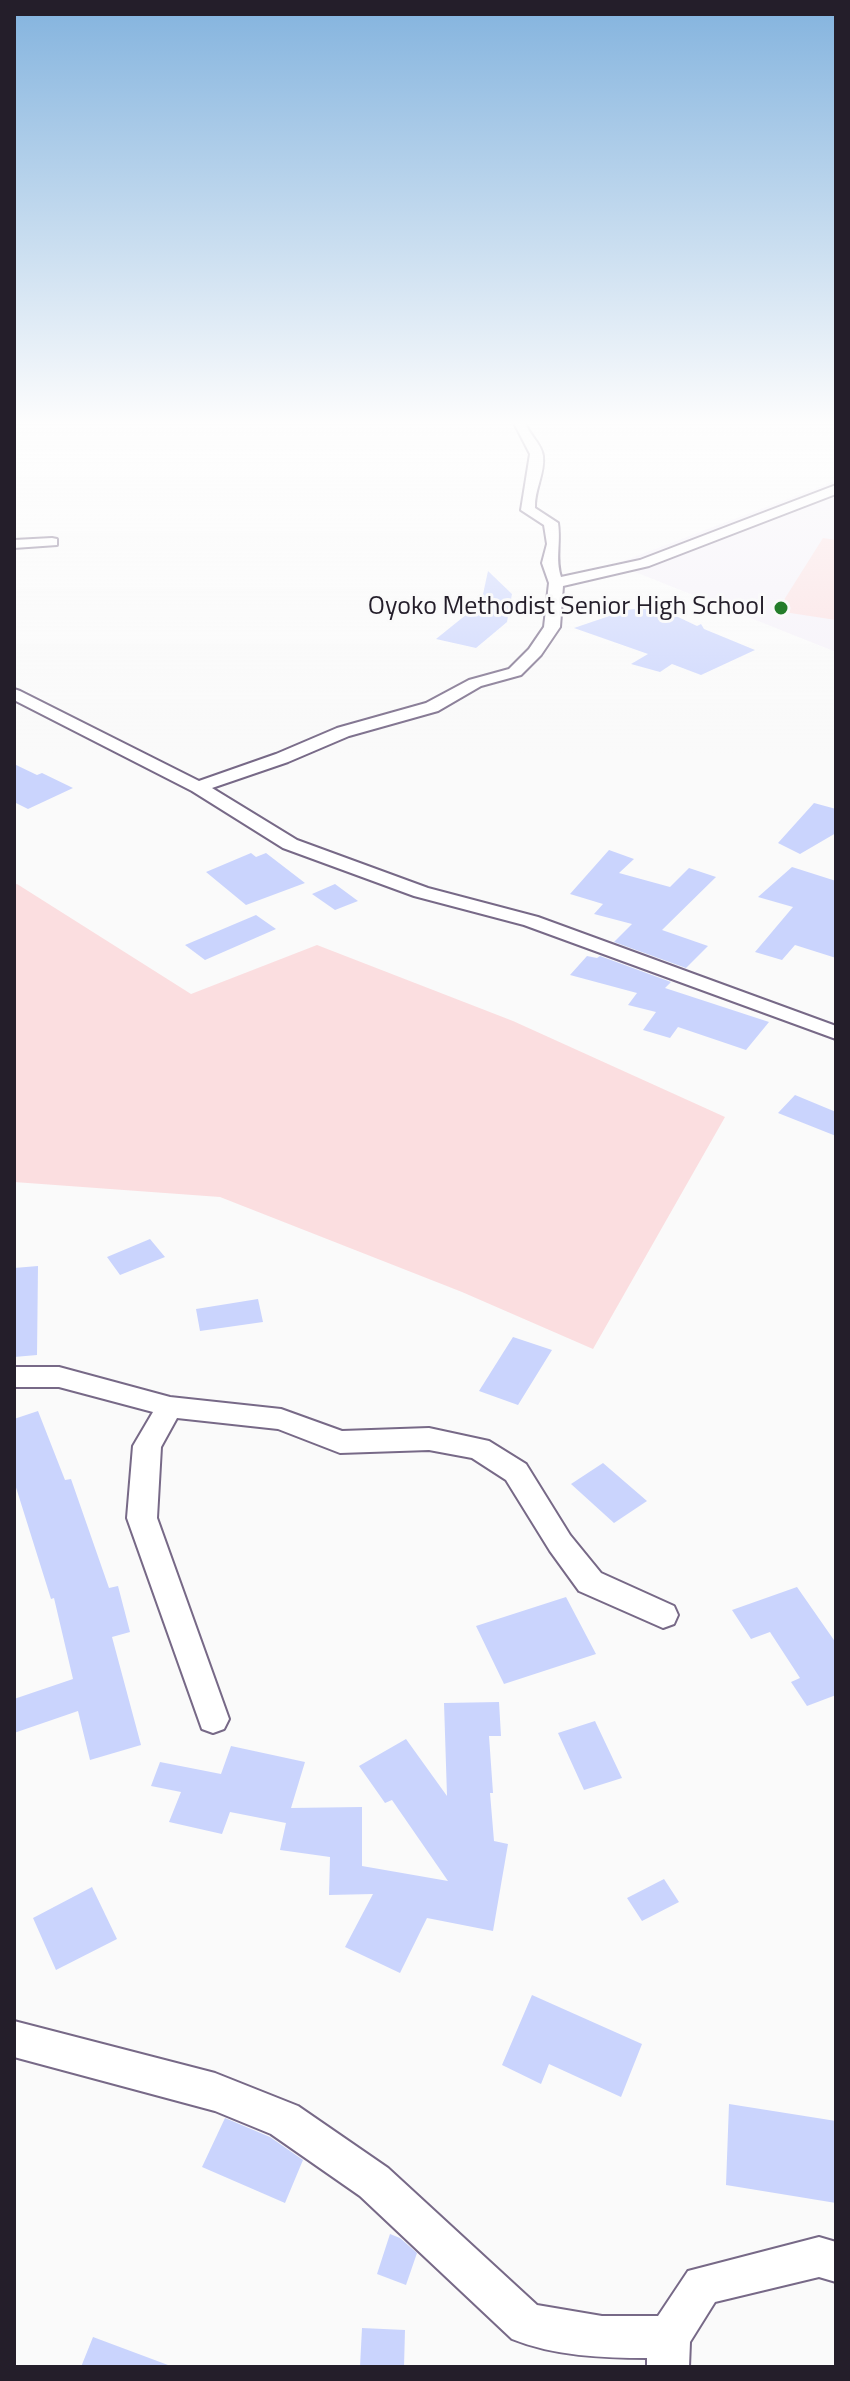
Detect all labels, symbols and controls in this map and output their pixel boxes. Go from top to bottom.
place label: Oyoko Methodist Senior High School [368,592,765,624]
marker: Oyoko Methodist Senior High School [772,599,790,617]

